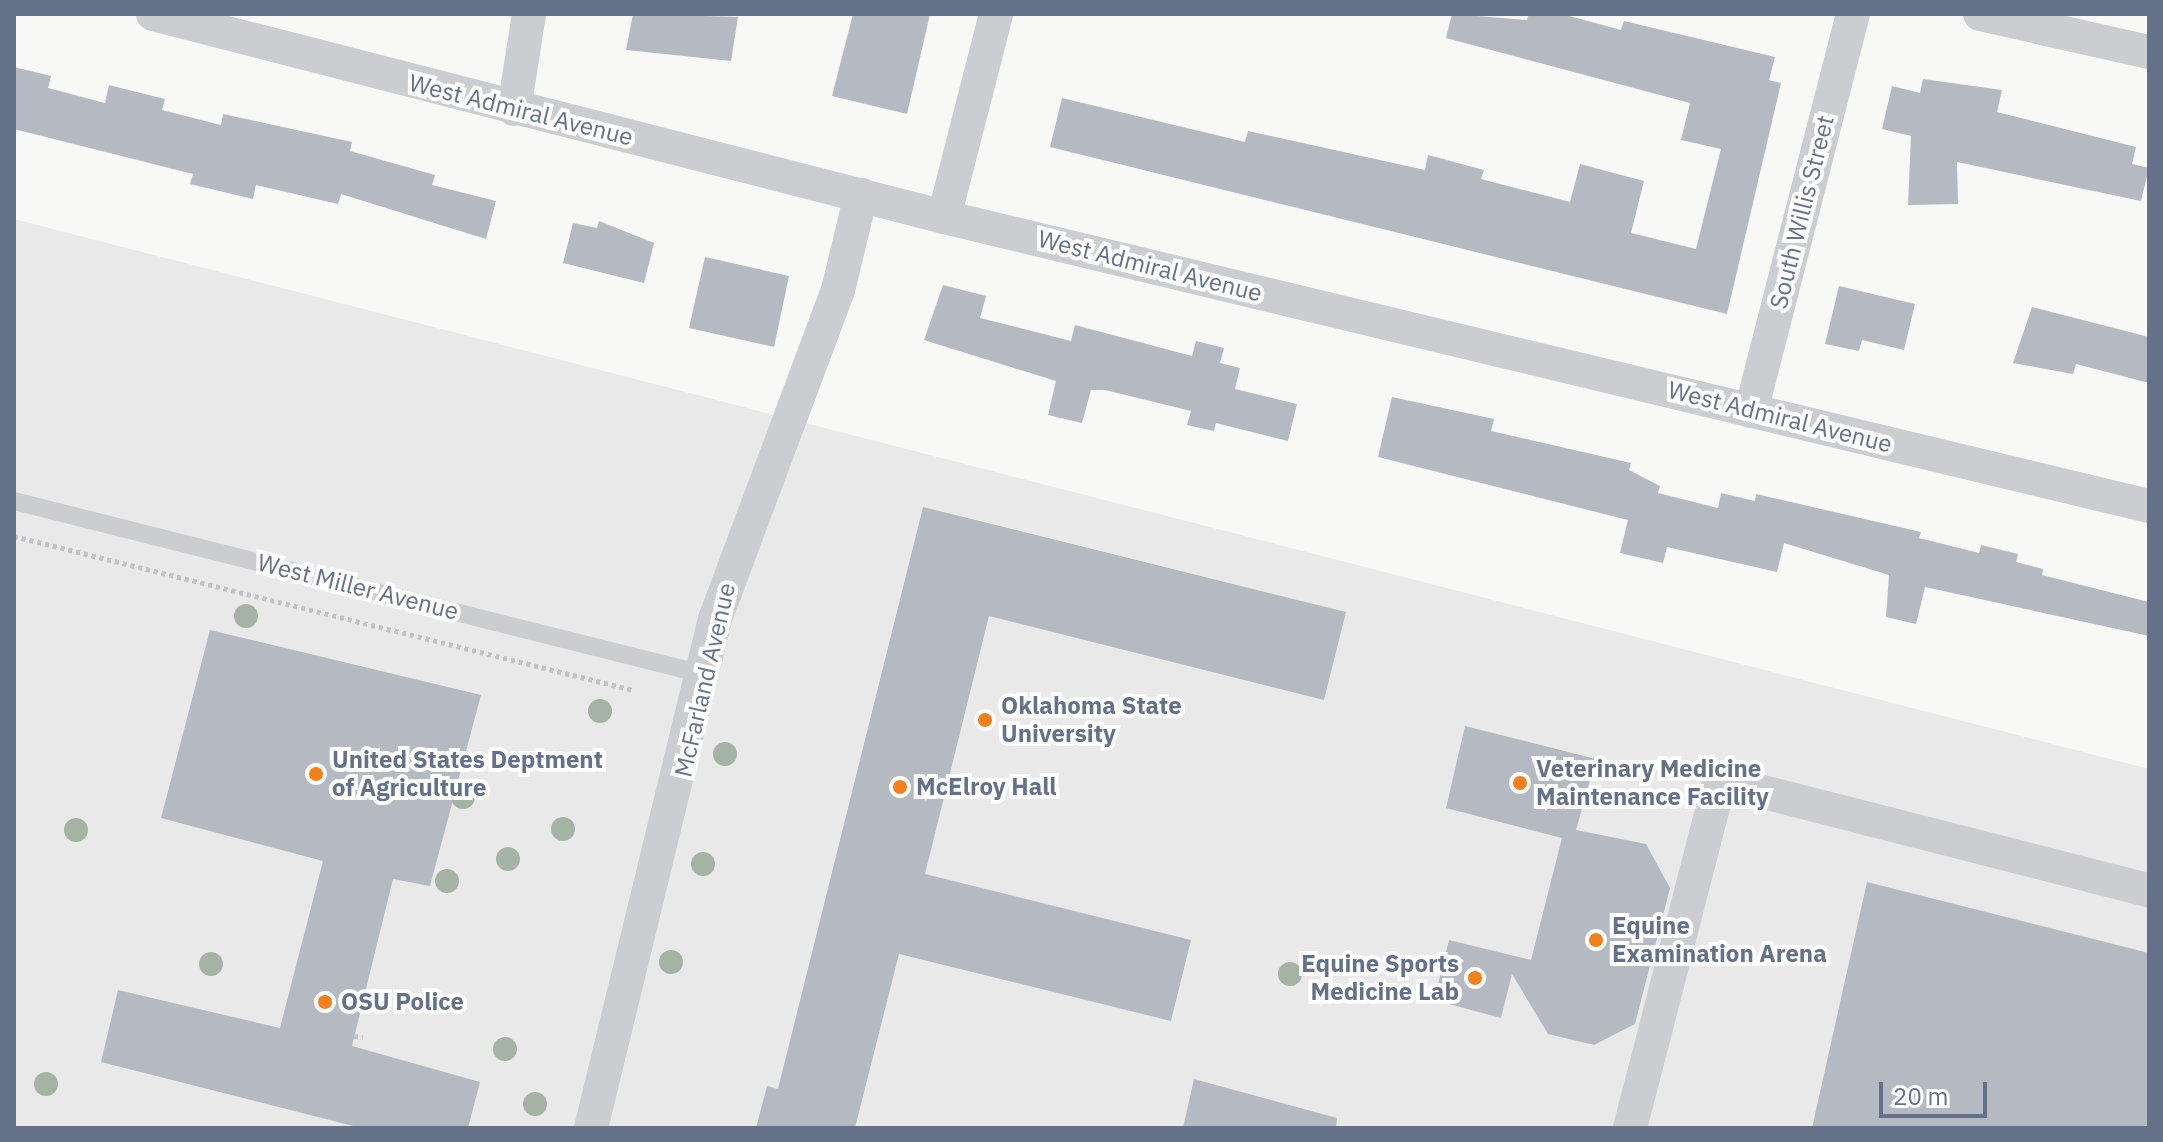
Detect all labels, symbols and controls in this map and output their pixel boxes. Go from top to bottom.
street label: West Admiral Avenue [406,68,636,152]
street label: South Willis Street [1764,112,1840,312]
street label: West Admiral Avenue [1035,224,1265,308]
street label: West Admiral Avenue [1665,375,1895,459]
street label: West Miller Avenue [255,548,461,626]
street label: McFarland Avenue [669,580,741,780]
place label: Oklahoma State University [1001,692,1182,748]
marker: Oklahoma State University [976,711,994,729]
place label: United States Deptment of Agriculture [332,746,603,802]
place label: Veterinary Medicine Maintenance Facility [1536,755,1769,811]
marker: United States Deptment of Agriculture [307,765,325,783]
place label: McElroy Hall [916,773,1057,801]
marker: Veterinary Medicine Maintenance Facility [1511,774,1529,792]
marker: McElroy Hall [891,778,909,796]
place label: Equine Examination Arena [1612,912,1827,968]
marker: Equine Examination Arena [1587,931,1605,949]
place label: Equine Sports Medicine Lab [1301,950,1459,1006]
marker: Equine Sports Medicine Lab [1466,969,1484,987]
place label: OSU Police [341,988,464,1016]
marker: OSU Police [316,993,334,1011]
scale bar [1883,1066,1991,1116]
text: 20 m [1893,1080,1948,1112]

